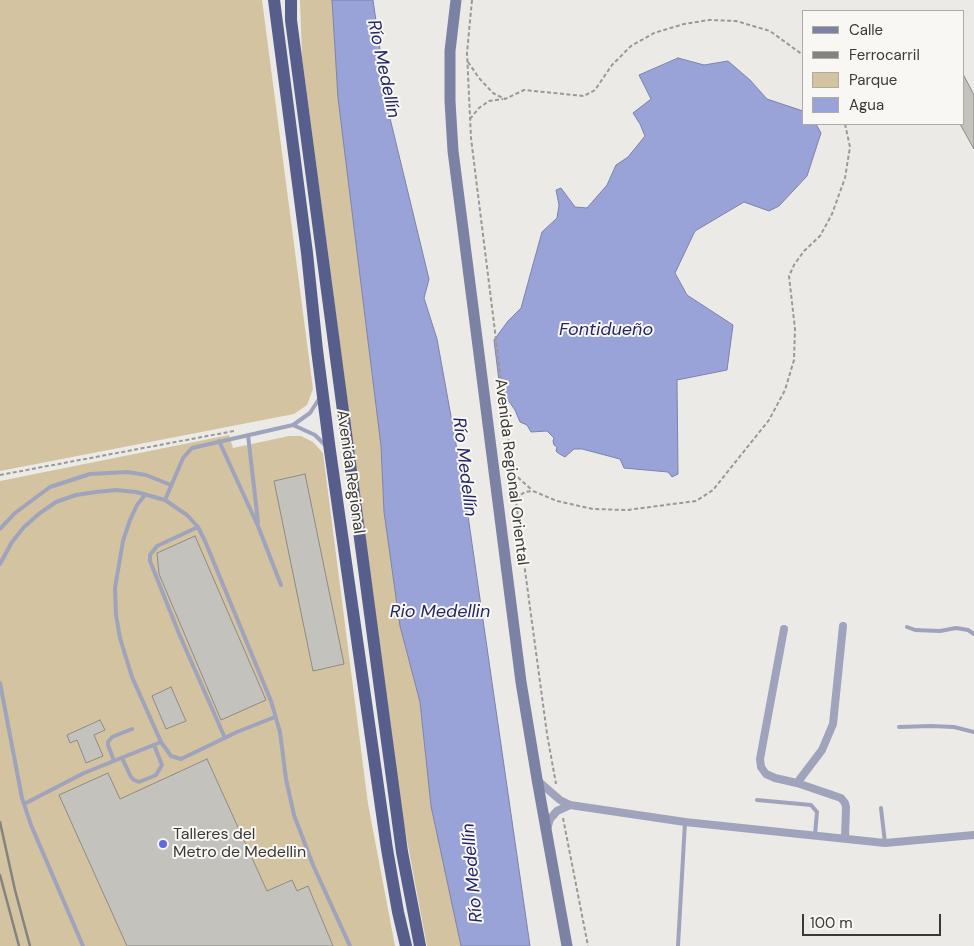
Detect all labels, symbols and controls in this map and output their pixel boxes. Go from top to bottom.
legend [802,10,964,125]
water label: Río Medellín [362,18,404,120]
text: Calle [849,20,883,40]
text: Ferrocarril [849,45,920,65]
text: Parque [849,70,897,90]
text: Agua [849,95,884,115]
water label: Fontidueño [559,319,653,341]
street label: Avenida Regional Oriental [490,378,532,566]
street label: Avenida Regional [332,409,368,535]
water label: Río Medellín [447,416,481,518]
water label: Rio Medellin [390,601,490,623]
water label: Río Medellín [458,822,488,924]
place label: Talleres del Metro de Medellin [173,825,306,863]
marker: Talleres del Metro de Medellin [157,838,169,850]
scale bar [804,904,943,936]
text: 100 m [810,913,853,933]

